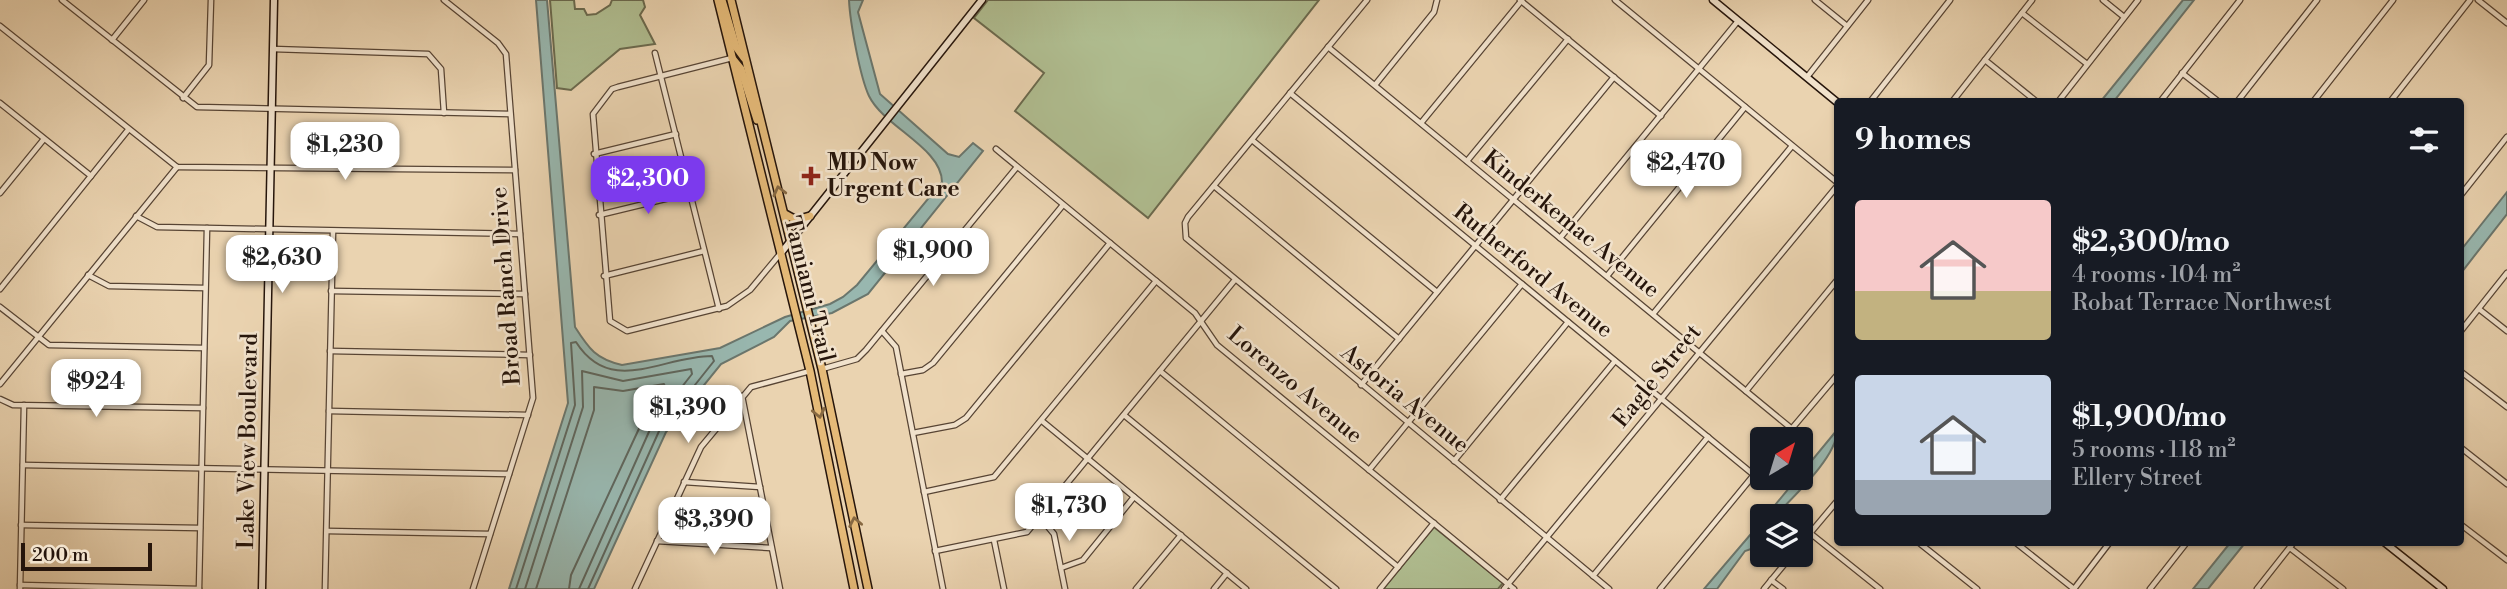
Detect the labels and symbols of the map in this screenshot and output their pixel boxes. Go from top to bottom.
pin: $1,230 [288,122,402,182]
pin: $2,470 [1629,140,1743,200]
street label: Kinderkemac Avenue [1477,144,1665,304]
place label: MD Now Urgent Care [827,149,960,203]
pin: $2,300 [591,156,705,216]
marker: MD Now Urgent Care [801,166,821,186]
one-way arrow [773,185,787,197]
street label: Broad Ranch Drive [485,186,527,387]
street label: Rutherford Avenue [1447,198,1619,344]
street label: Tamiami Trail [777,213,841,365]
pin: $1,900 [876,229,990,288]
pin: $2,630 [225,236,339,295]
street label: Eagle Street [1607,319,1707,433]
street label: Lorenzo Avenue [1222,320,1368,450]
street label: Lake View Boulevard [232,333,264,549]
street label: Astoria Avenue [1334,338,1475,459]
pin: $924 [55,360,137,419]
pin: $1,390 [631,386,745,445]
one-way arrow [810,407,825,419]
north arrow [1750,427,1813,490]
pin: $1,730 [1012,484,1126,543]
pin: $3,390 [657,498,771,557]
one-way arrow [848,516,863,528]
scale bar [21,540,152,572]

